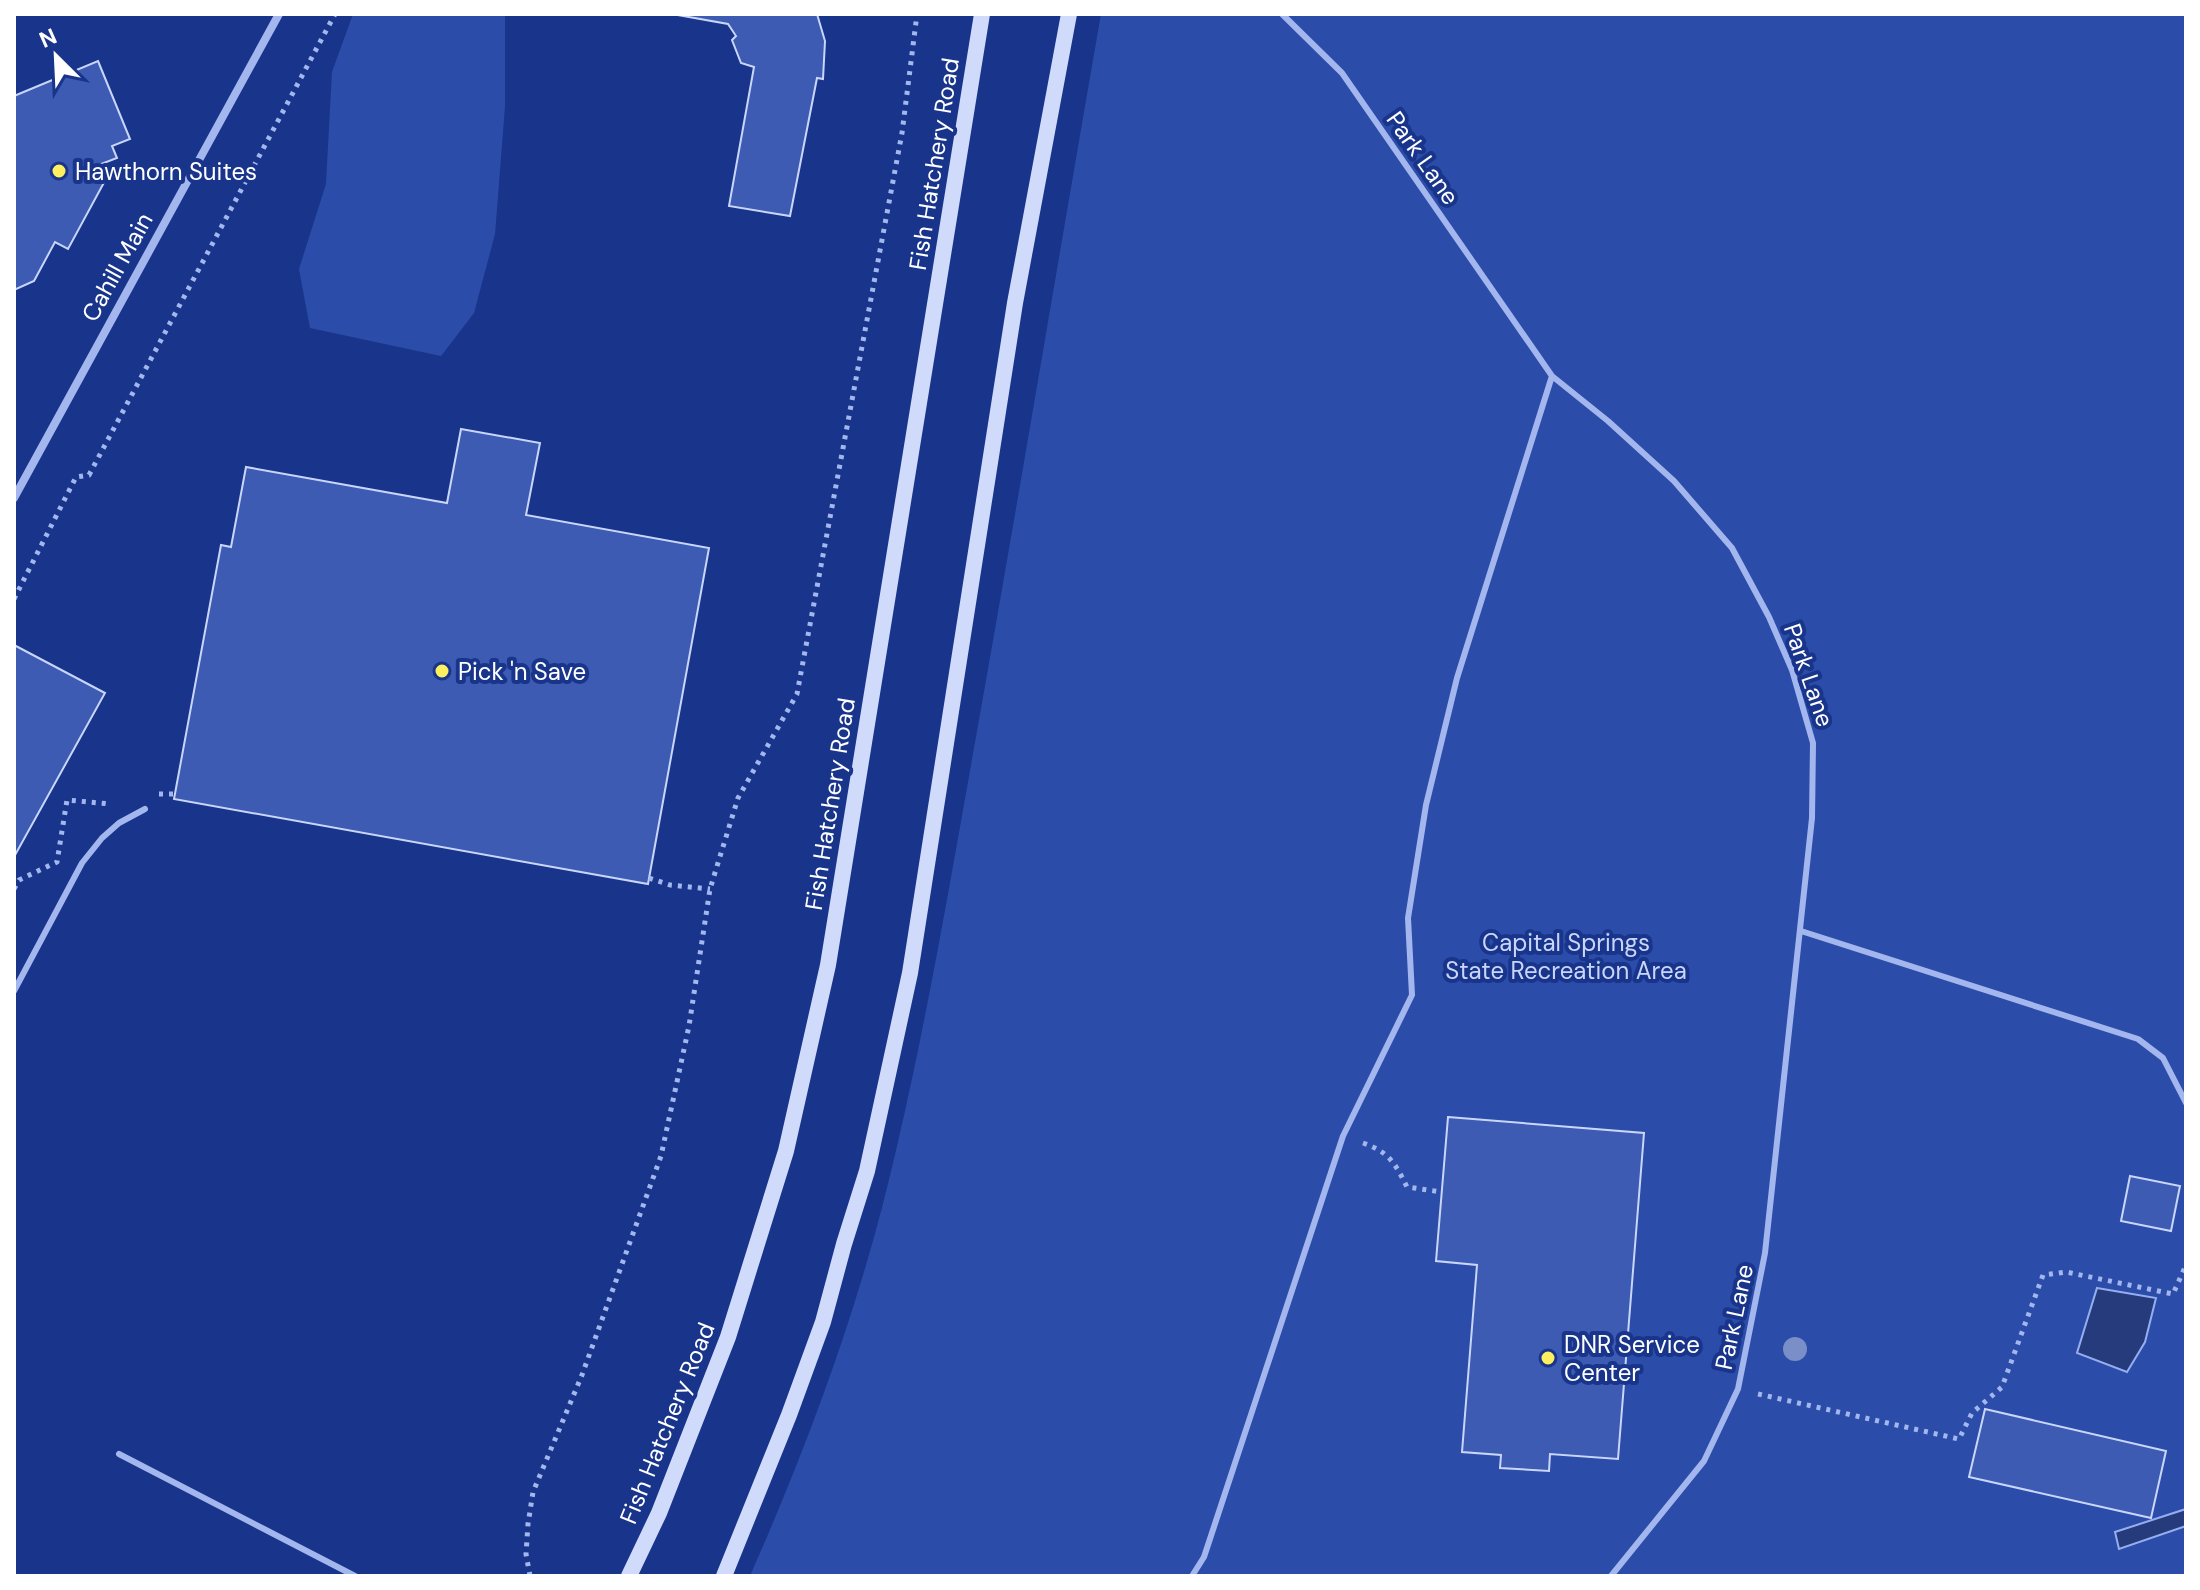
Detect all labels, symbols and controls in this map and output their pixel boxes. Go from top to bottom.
north arrow [16,16,96,96]
text: N [35,22,61,55]
street label: Fish Hatchery Road [902,56,966,272]
street label: Park Lane [1380,105,1466,211]
place label: Hawthorn Suites [75,156,257,187]
marker: Hawthorn Suites [50,162,68,180]
street label: Cahill Main [74,207,160,327]
street label: Park Lane [1777,619,1841,731]
place label: Pick 'n Save [458,656,586,687]
marker: Pick 'n Save [433,662,451,680]
street label: Fish Hatchery Road [798,696,862,912]
park label: Capital Springs State Recreation Area [1445,927,1687,986]
street label: Park Lane [1708,1261,1760,1373]
street label: Fish Hatchery Road [612,1318,722,1528]
place label: DNR Service Center [1564,1329,1700,1388]
marker: DNR Service Center [1539,1349,1557,1367]

